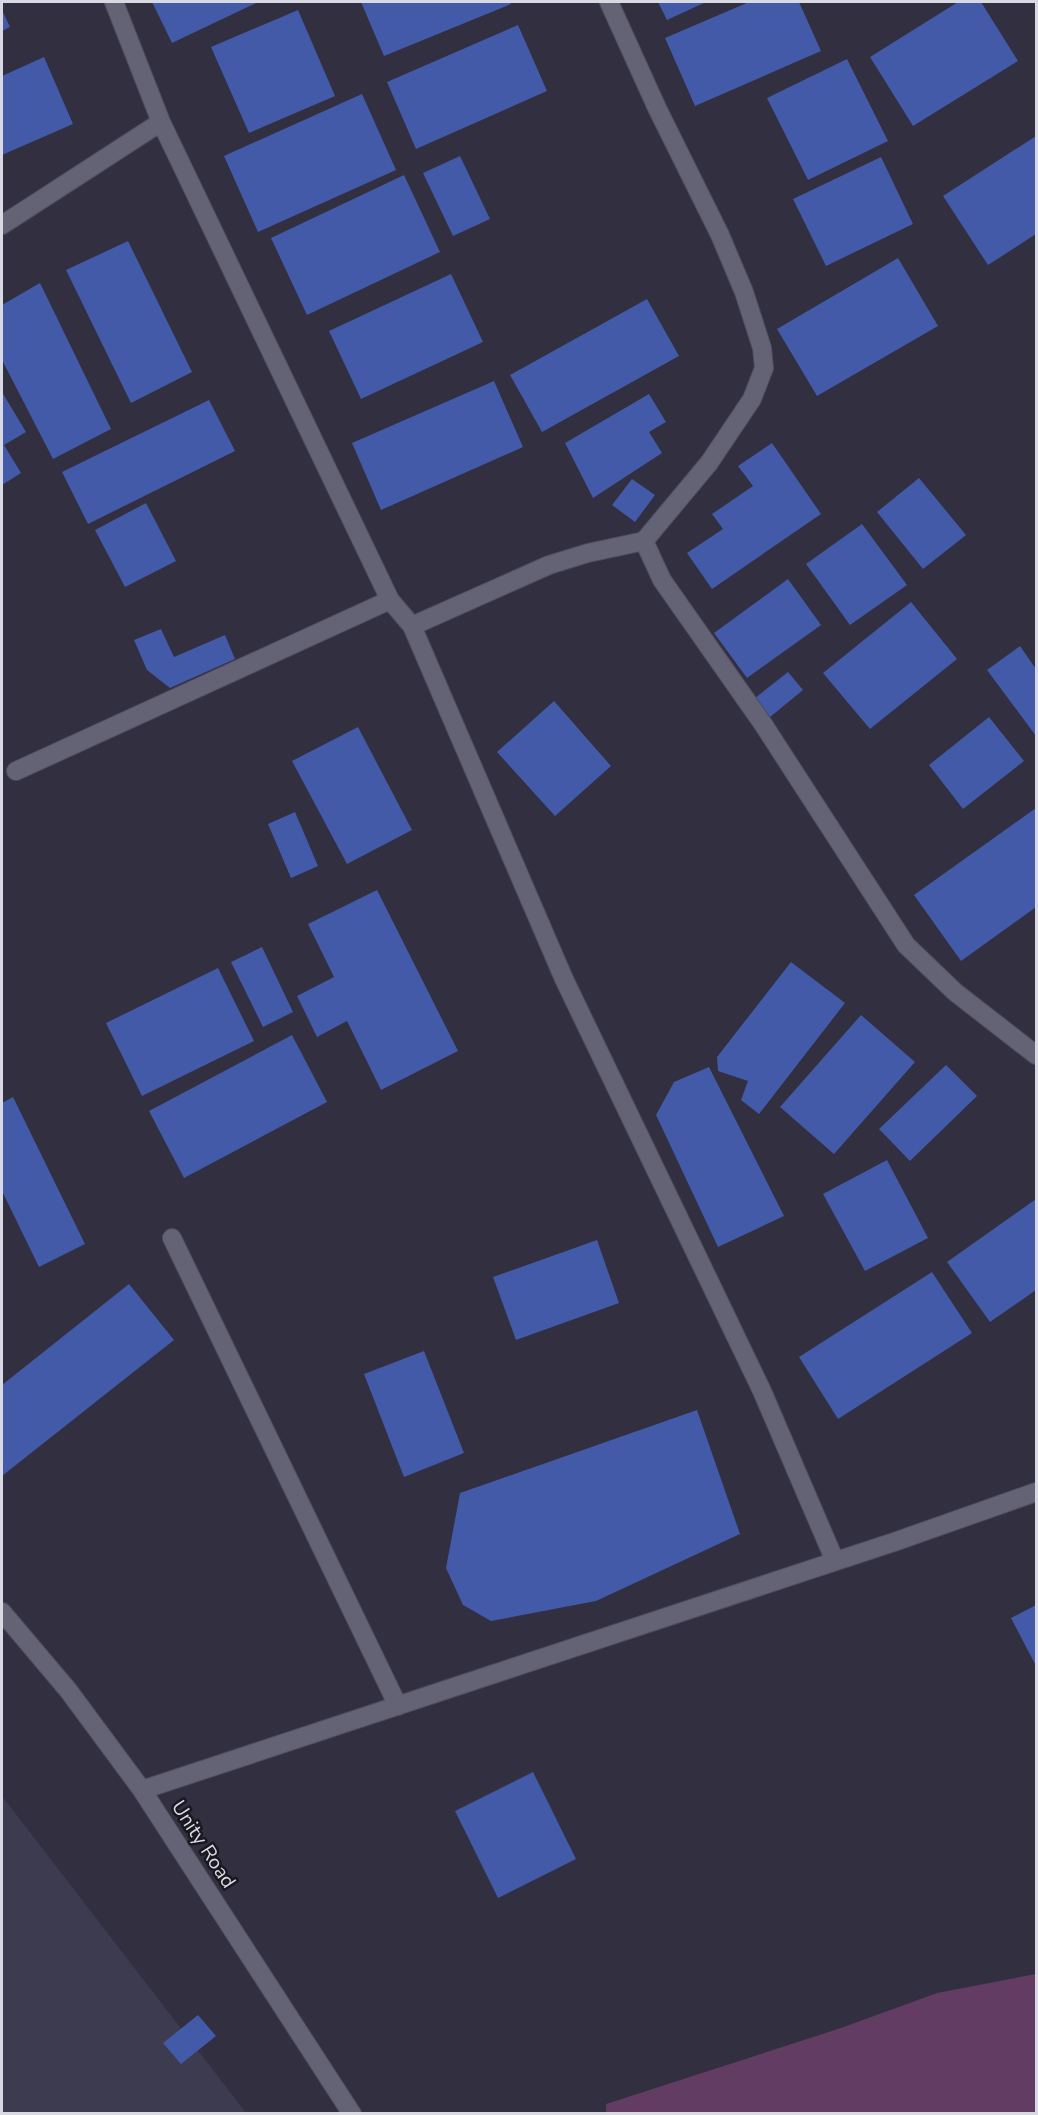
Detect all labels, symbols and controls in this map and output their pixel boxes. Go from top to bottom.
street label: Unity Road [165,1795,242,1893]

